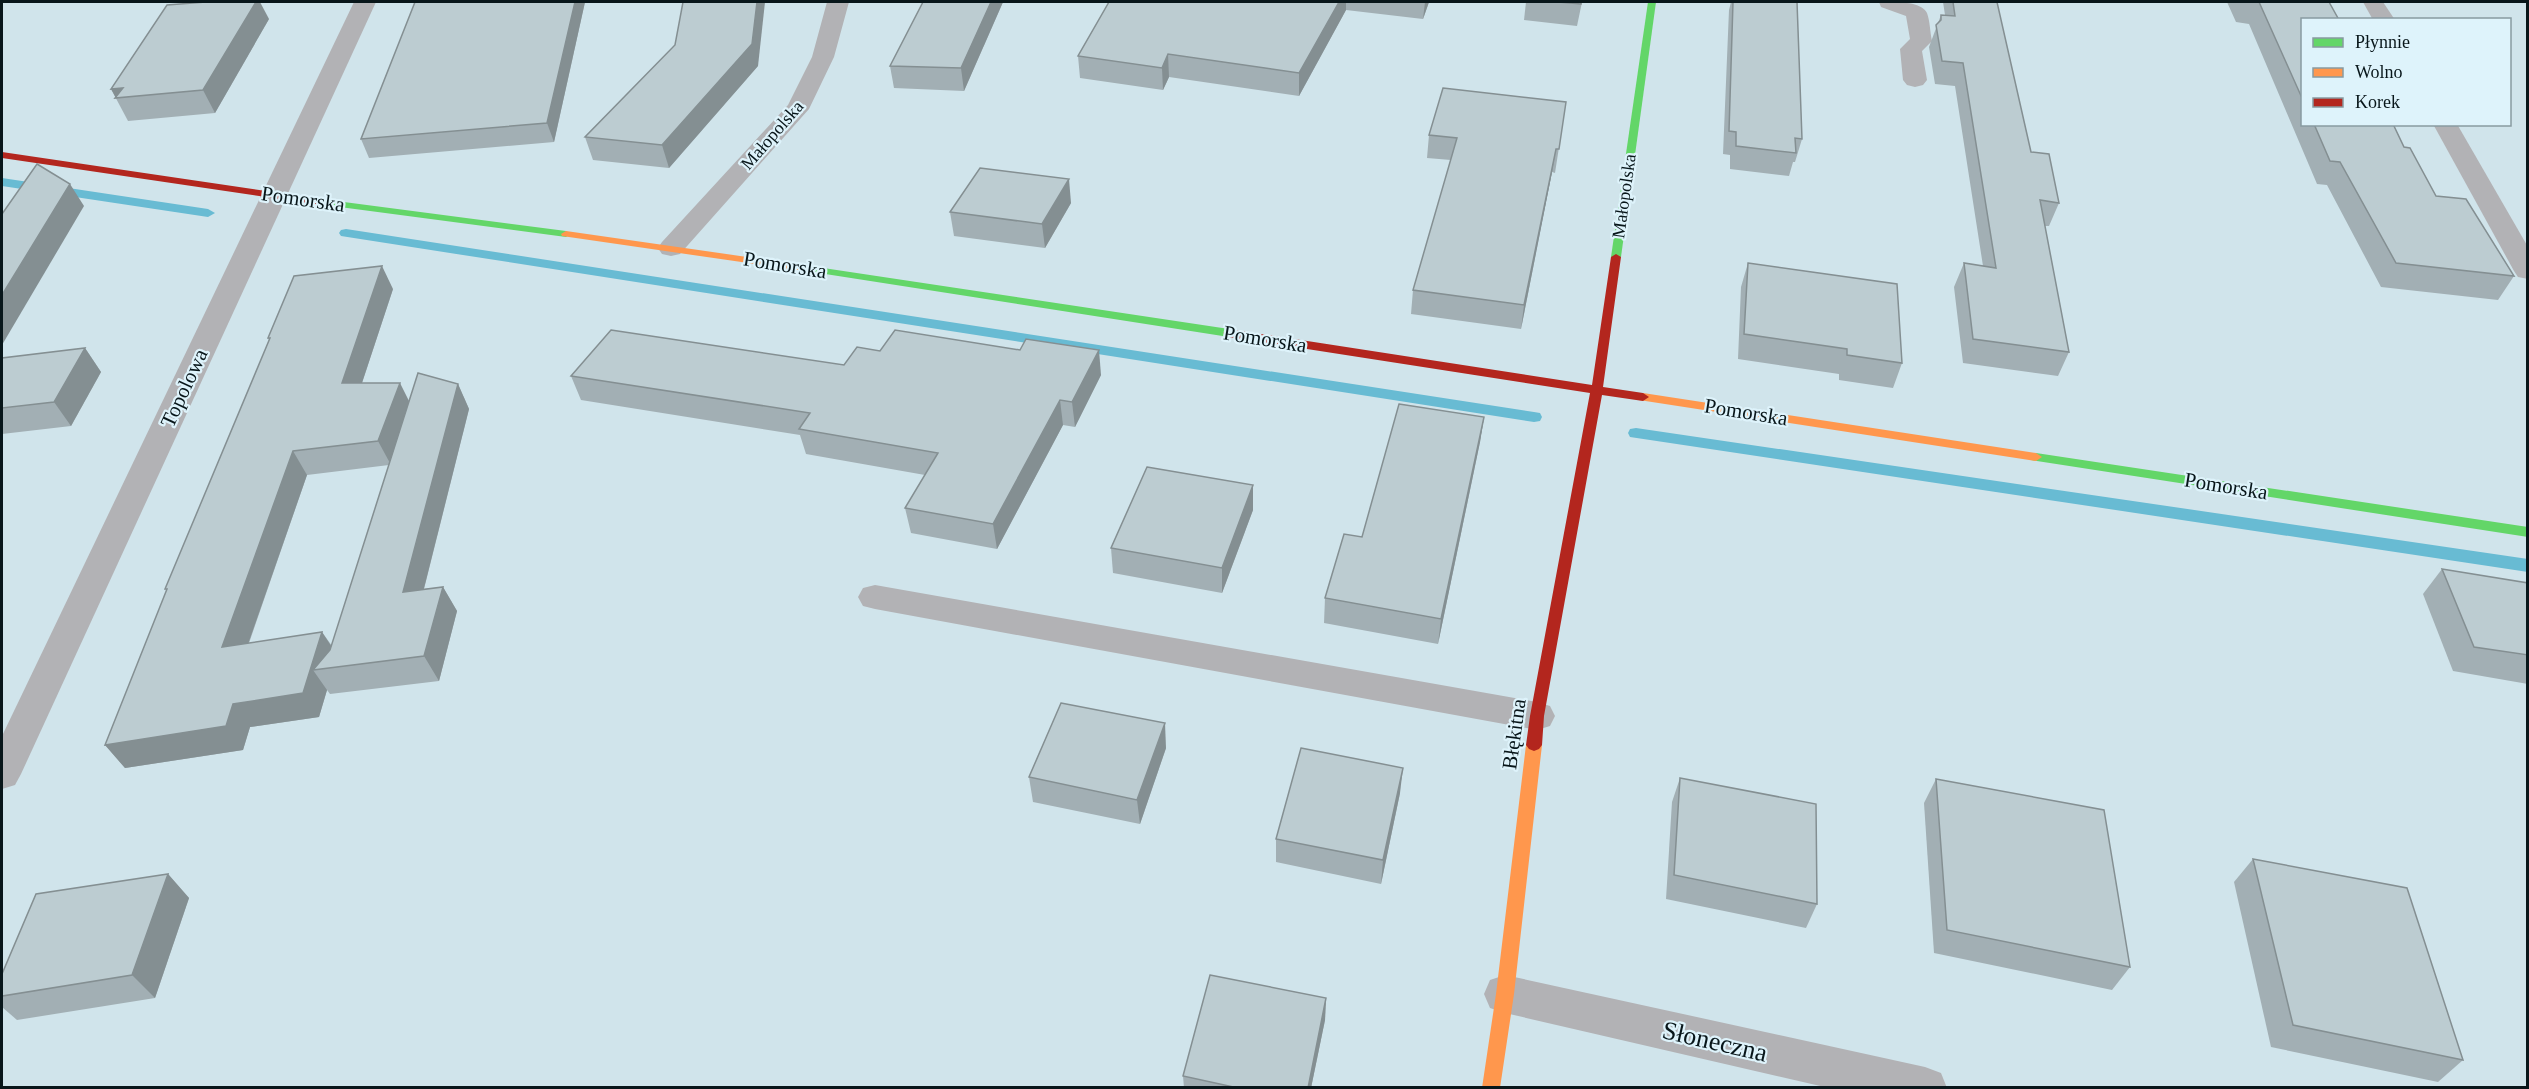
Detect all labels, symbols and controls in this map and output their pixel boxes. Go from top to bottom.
legend [2301,18,2511,126]
text: Płynnie [2355,32,2410,52]
text: Wolno [2355,62,2403,82]
text: Korek [2355,92,2400,112]
street label: Małopolska [737,96,807,174]
street label: Małopolska [1608,153,1640,239]
street label: Pomorska [260,181,347,217]
street label: Pomorska [742,247,829,284]
street label: Pomorska [1222,321,1309,358]
street label: Topolowa [155,344,213,431]
street label: Pomorska [1703,394,1790,431]
street label: Pomorska [2183,468,2270,505]
street label: Błękitna [1497,696,1531,771]
street label: Słoneczna [1660,1015,1771,1068]

